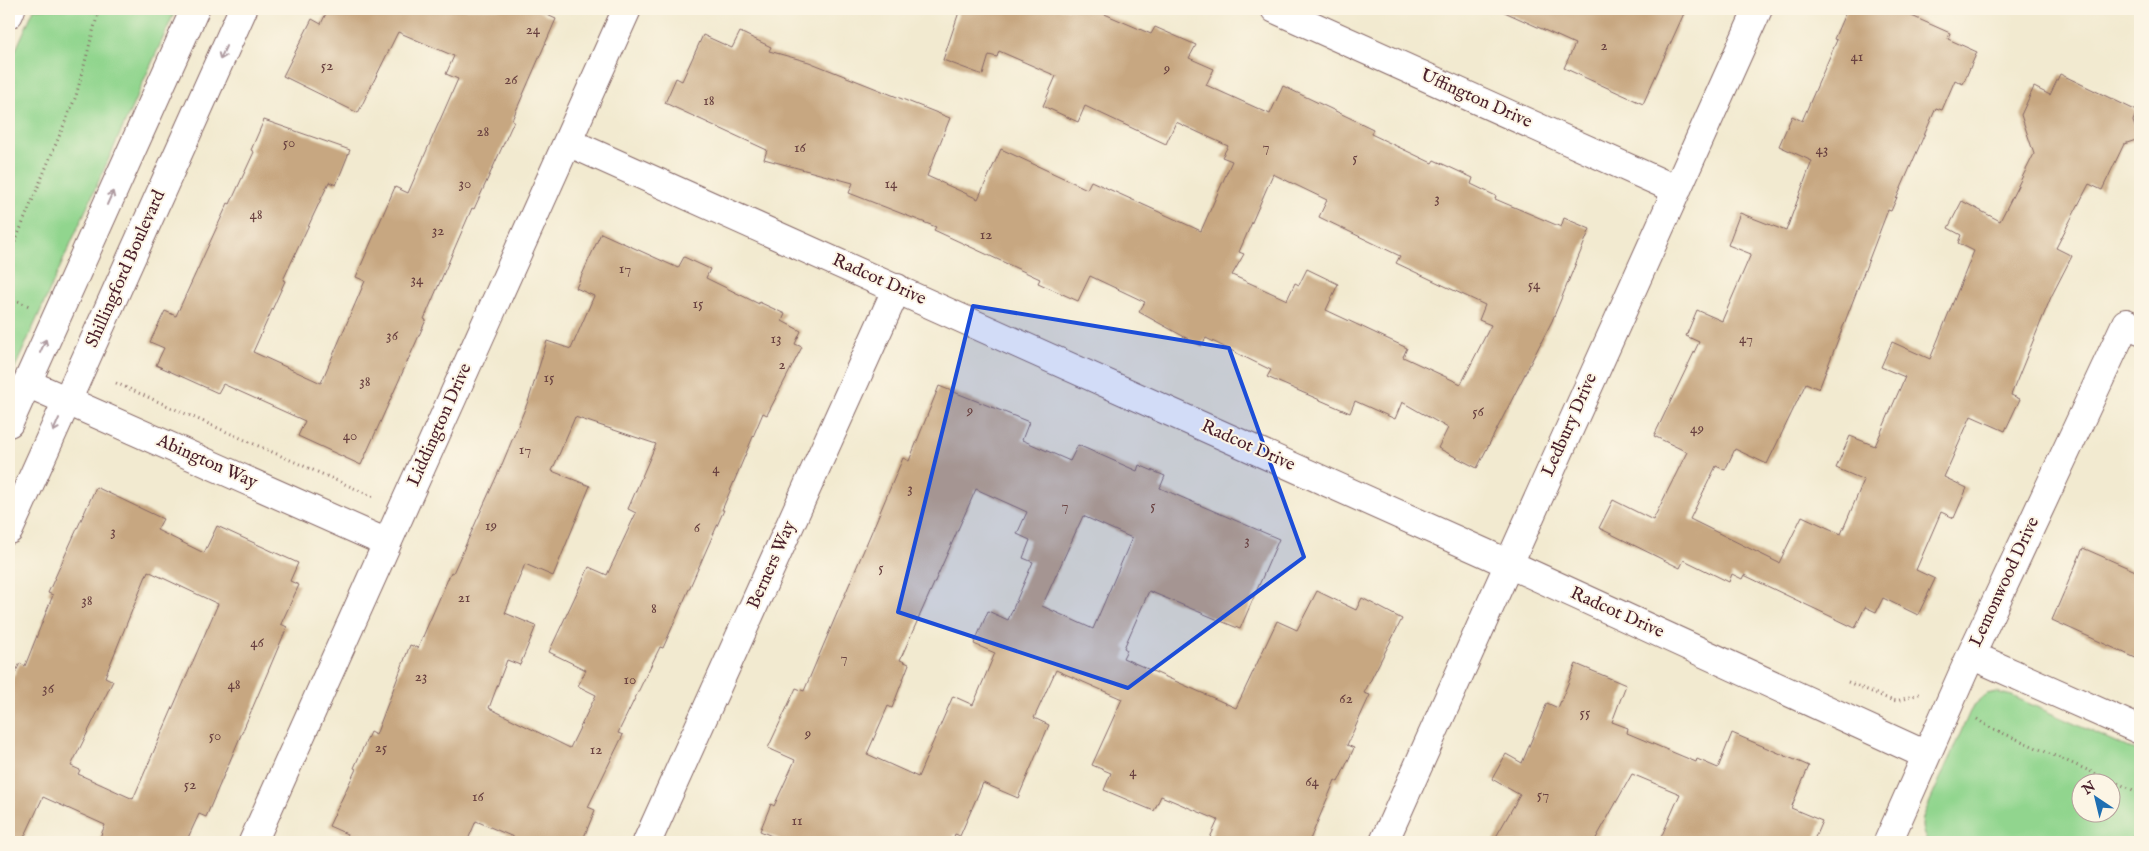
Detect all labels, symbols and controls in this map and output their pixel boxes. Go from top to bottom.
house number: 24 [526,20,541,39]
house number: 2 [1600,36,1608,55]
one-way arrow [218,45,227,60]
house number: 41 [1851,47,1863,66]
house number: 52 [321,56,333,75]
house number: 9 [1163,59,1170,78]
street label: Uffington Drive [1417,64,1535,134]
house number: 26 [504,70,518,89]
house number: 18 [703,91,715,110]
house number: 28 [477,122,490,141]
house number: 50 [283,133,295,152]
house number: 7 [1262,137,1270,156]
house number: 16 [794,138,807,157]
house number: 43 [1816,140,1828,159]
house number: 5 [1352,148,1358,167]
house number: 30 [459,174,471,193]
house number: 14 [885,174,898,193]
street label: Shillingford Boulevard [81,186,171,351]
house number: 3 [1434,189,1440,208]
one-way arrow [105,191,115,206]
house number: 48 [249,205,263,224]
house number: 32 [432,221,444,240]
house number: 12 [980,225,992,244]
street label: Radcot Drive [828,249,930,311]
house number: 17 [619,259,631,278]
house number: 34 [411,270,424,289]
house number: 54 [1528,275,1541,294]
house number: 15 [692,294,704,313]
house number: 36 [386,326,399,345]
house number: 13 [770,329,782,348]
house number: 47 [1739,329,1753,348]
one-way arrow [39,339,48,354]
house number: 2 [778,355,786,374]
street label: Liddington Drive [403,360,477,490]
house number: 15 [543,368,555,387]
street label: Ledbury Drive [1537,370,1603,480]
house number: 38 [359,372,371,391]
house number: 9 [966,401,973,420]
house number: 56 [1472,402,1485,421]
street label: Radcot Drive [1197,415,1299,477]
one-way arrow [51,417,60,432]
house number: 49 [1690,419,1704,438]
house number: 40 [343,426,357,445]
street label: Abington Way [152,429,261,494]
house number: 17 [519,440,531,459]
house number: 4 [712,459,720,478]
house number: 3 [907,479,913,498]
house number: 7 [1061,496,1069,515]
house number: 5 [1150,496,1156,515]
street label: Lemonwood Drive [1965,513,2045,651]
house number: 19 [485,516,497,535]
street label: Berners Way [742,517,802,613]
house number: 6 [694,518,701,537]
house number: 3 [110,522,116,541]
house number: 3 [1244,531,1250,550]
house number: 5 [878,558,884,577]
street label: Radcot Drive [1566,582,1668,644]
house number: 21 [458,588,470,607]
house number: 38 [81,591,93,610]
house number: 8 [651,599,657,618]
house number: 46 [250,633,265,652]
house number: 7 [840,648,848,667]
house number: 23 [415,667,427,686]
house number: 10 [624,670,636,689]
house number: 48 [227,675,241,694]
house number: 36 [42,679,55,698]
house number: 62 [1339,689,1353,708]
house number: 55 [1580,703,1591,722]
house number: 9 [804,724,811,743]
house number: 50 [209,726,221,745]
house number: 25 [375,738,388,757]
house number: 12 [590,740,602,759]
house number: 4 [1129,762,1137,781]
house number: 64 [1305,772,1319,791]
north arrow [2072,774,2122,824]
house number: 52 [184,775,196,794]
text: N [2078,777,2099,800]
house number: 57 [1537,785,1549,804]
house number: 16 [472,787,485,806]
house number: 11 [791,811,803,830]

